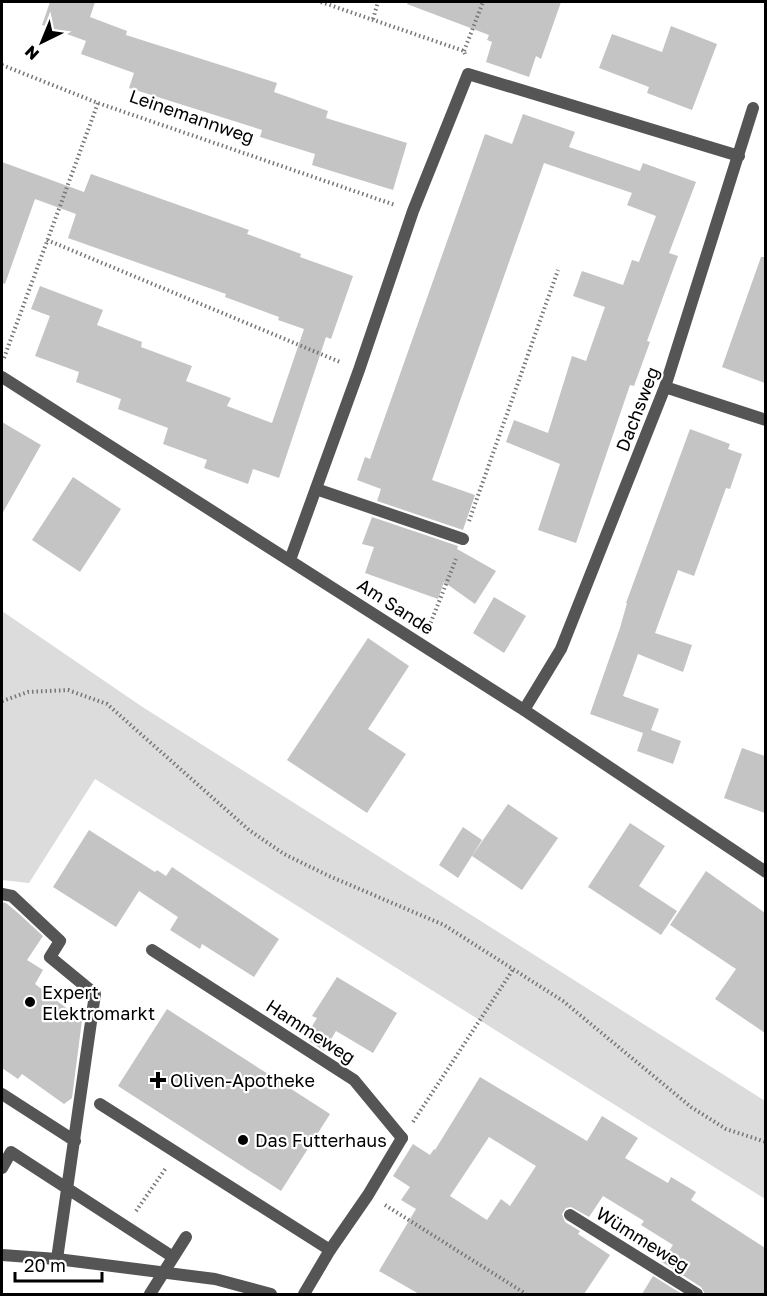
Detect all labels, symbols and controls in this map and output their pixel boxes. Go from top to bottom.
north arrow [12,12,72,72]
text: N [20,42,43,64]
street label: Leinemannweg [127,84,257,148]
street label: Dachsweg [611,363,663,455]
street label: Am Sande [354,573,438,639]
place label: Expert Elektromarkt [42,981,155,1024]
street label: Hammeweg [262,994,360,1068]
marker: Expert Elektromarkt [23,995,37,1009]
place label: Oliven-Apotheke [170,1069,315,1091]
marker: Oliven-Apotheke [151,1073,165,1087]
place label: Das Futterhaus [255,1129,387,1151]
marker: Das Futterhaus [236,1133,250,1147]
street label: Wümmeweg [592,1202,694,1276]
scale bar [15,1245,102,1283]
text: 20 m [24,1254,66,1276]

